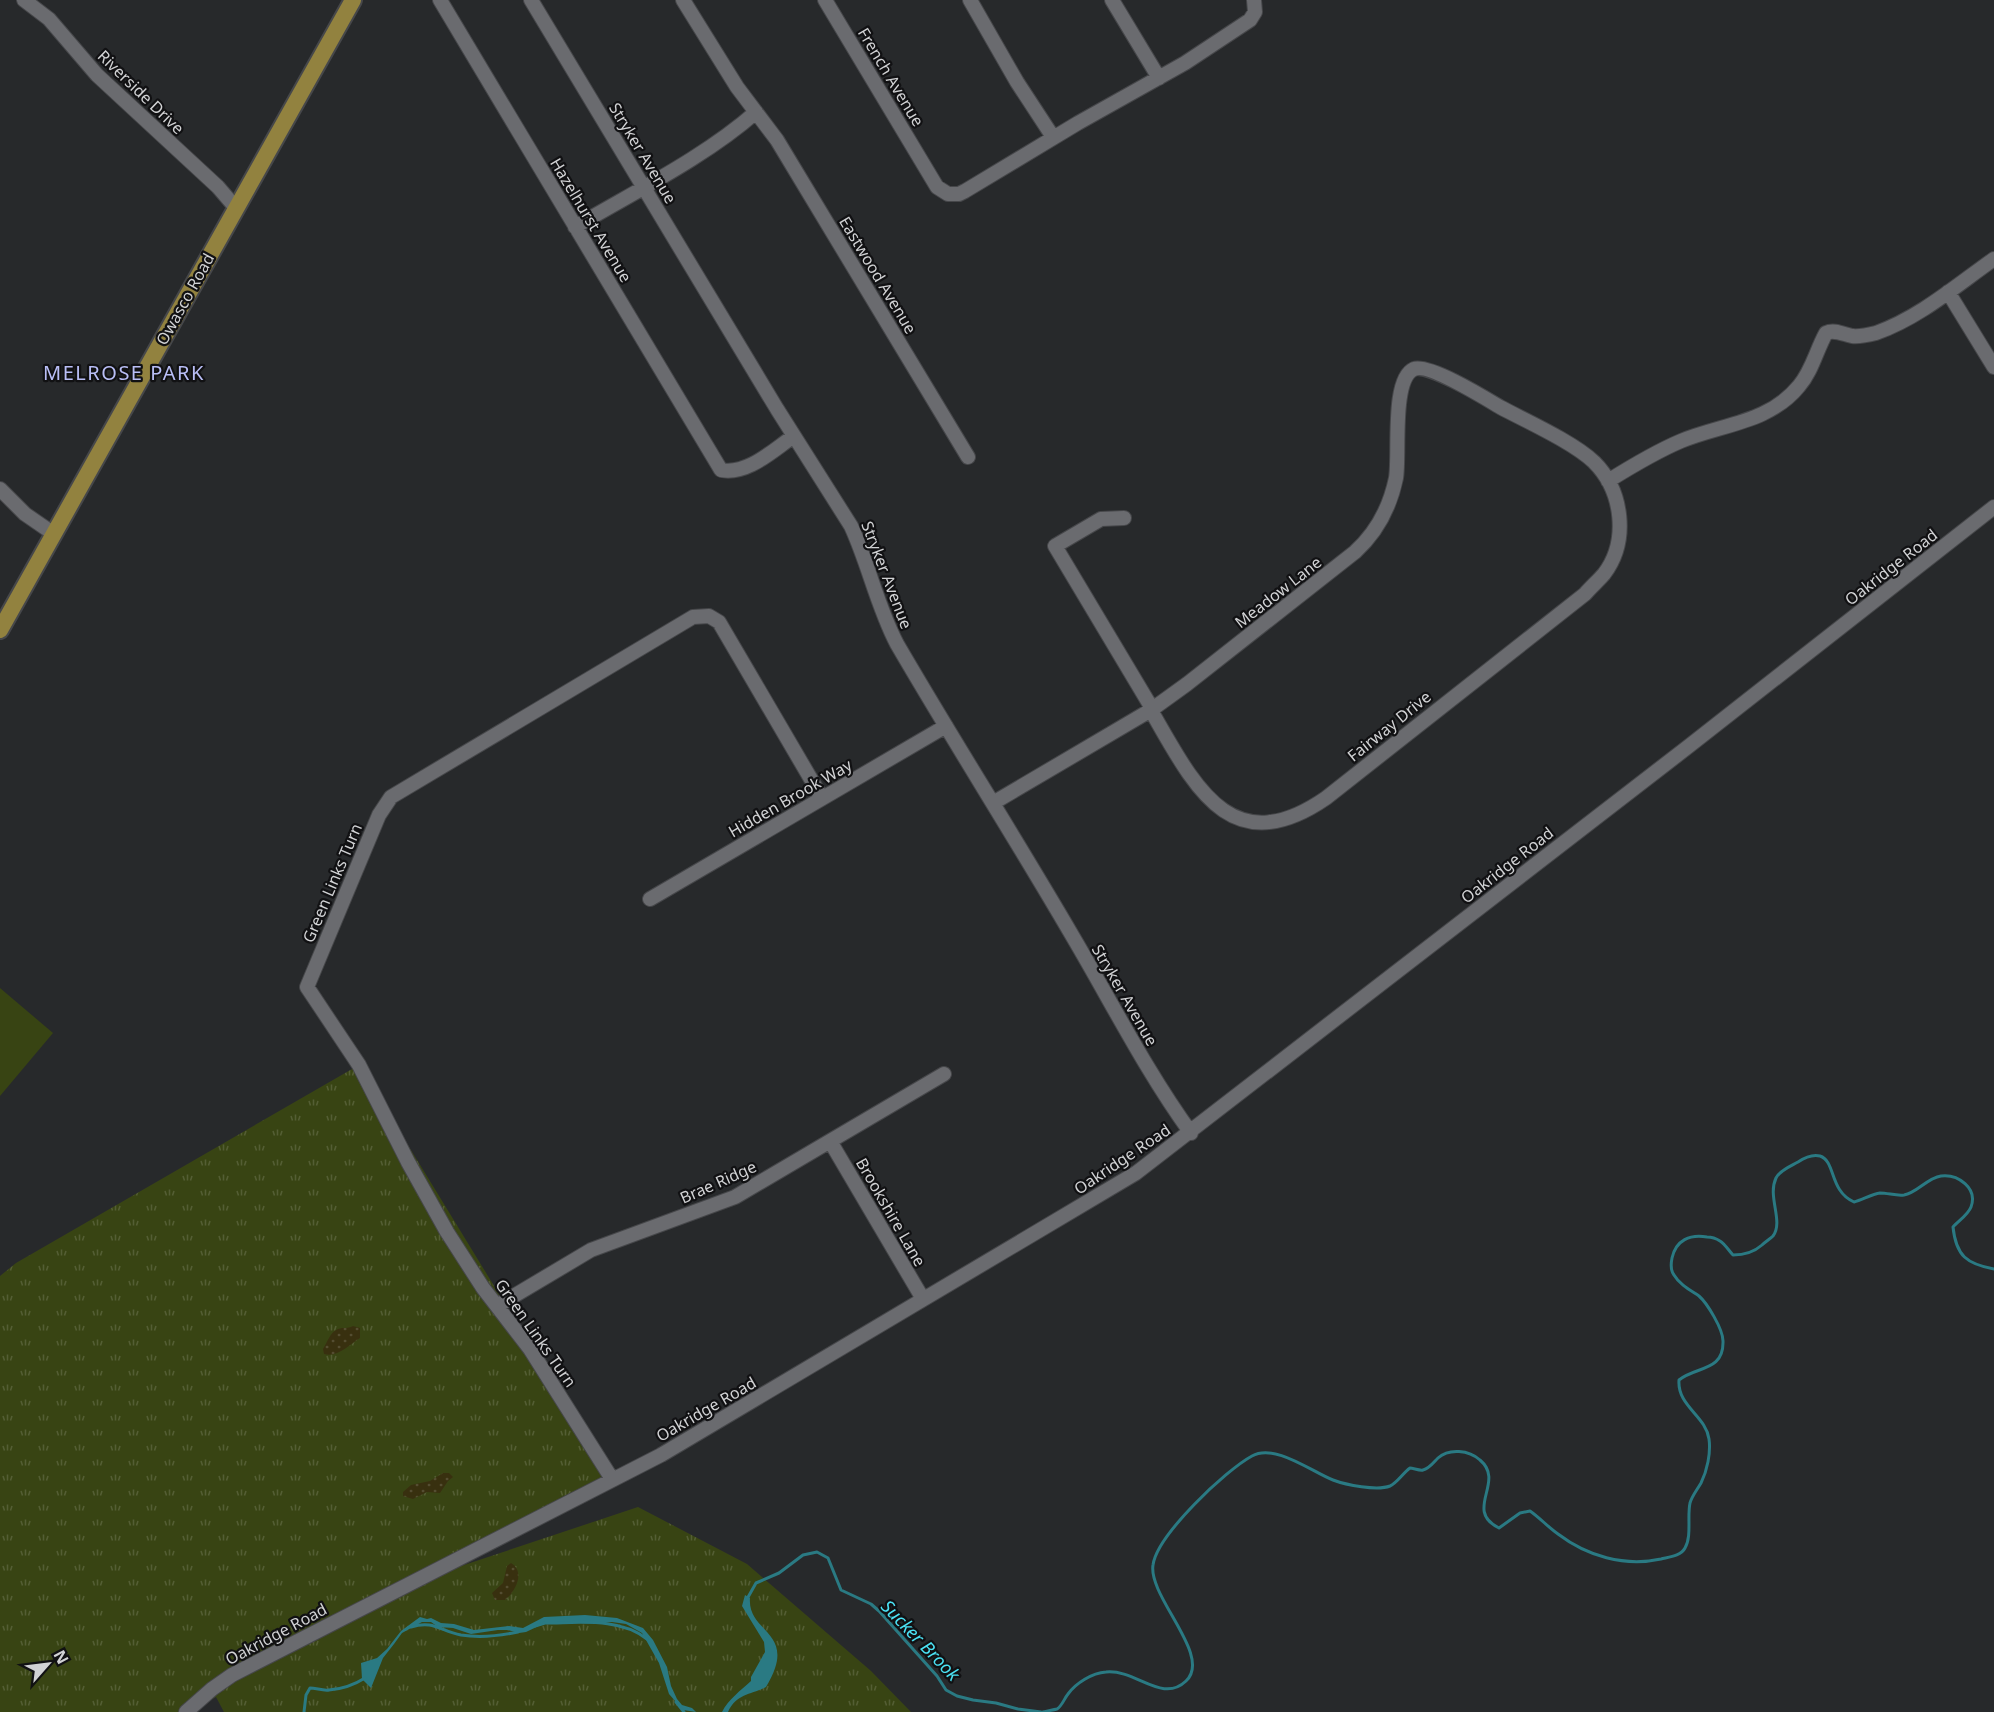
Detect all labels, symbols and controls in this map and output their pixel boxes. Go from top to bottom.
street label: French Avenue [853,24,929,130]
street label: Riverside Drive [93,45,189,139]
street label: Stryker Avenue [604,99,682,207]
street label: Hazelhurst Avenue [545,154,637,286]
street label: Eastwood Avenue [834,212,922,338]
street label: Owasco Road [151,249,219,349]
district label: MELROSE PARK [43,359,205,386]
street label: Stryker Avenue [856,518,918,632]
street label: Oakridge Road [1840,524,1942,610]
street label: Meadow Lane [1230,551,1326,633]
street label: Fairway Drive [1343,686,1435,766]
street label: Hidden Brook Way [724,753,856,842]
street label: Green Links Turn [297,820,367,946]
street label: Oakridge Road [1456,822,1558,908]
street label: Stryker Avenue [1087,940,1163,1050]
street label: Oakridge Road [1069,1119,1175,1199]
street label: Brookshire Lane [851,1154,931,1270]
street label: Brae Ridge [676,1155,760,1209]
street label: Green Links Turn [490,1275,582,1391]
street label: Oakridge Road [652,1371,760,1447]
water label: Sucker Brook [876,1594,966,1686]
street label: Oakridge Road [221,1598,331,1670]
north arrow [18,1634,78,1694]
text: N [48,1646,74,1668]

